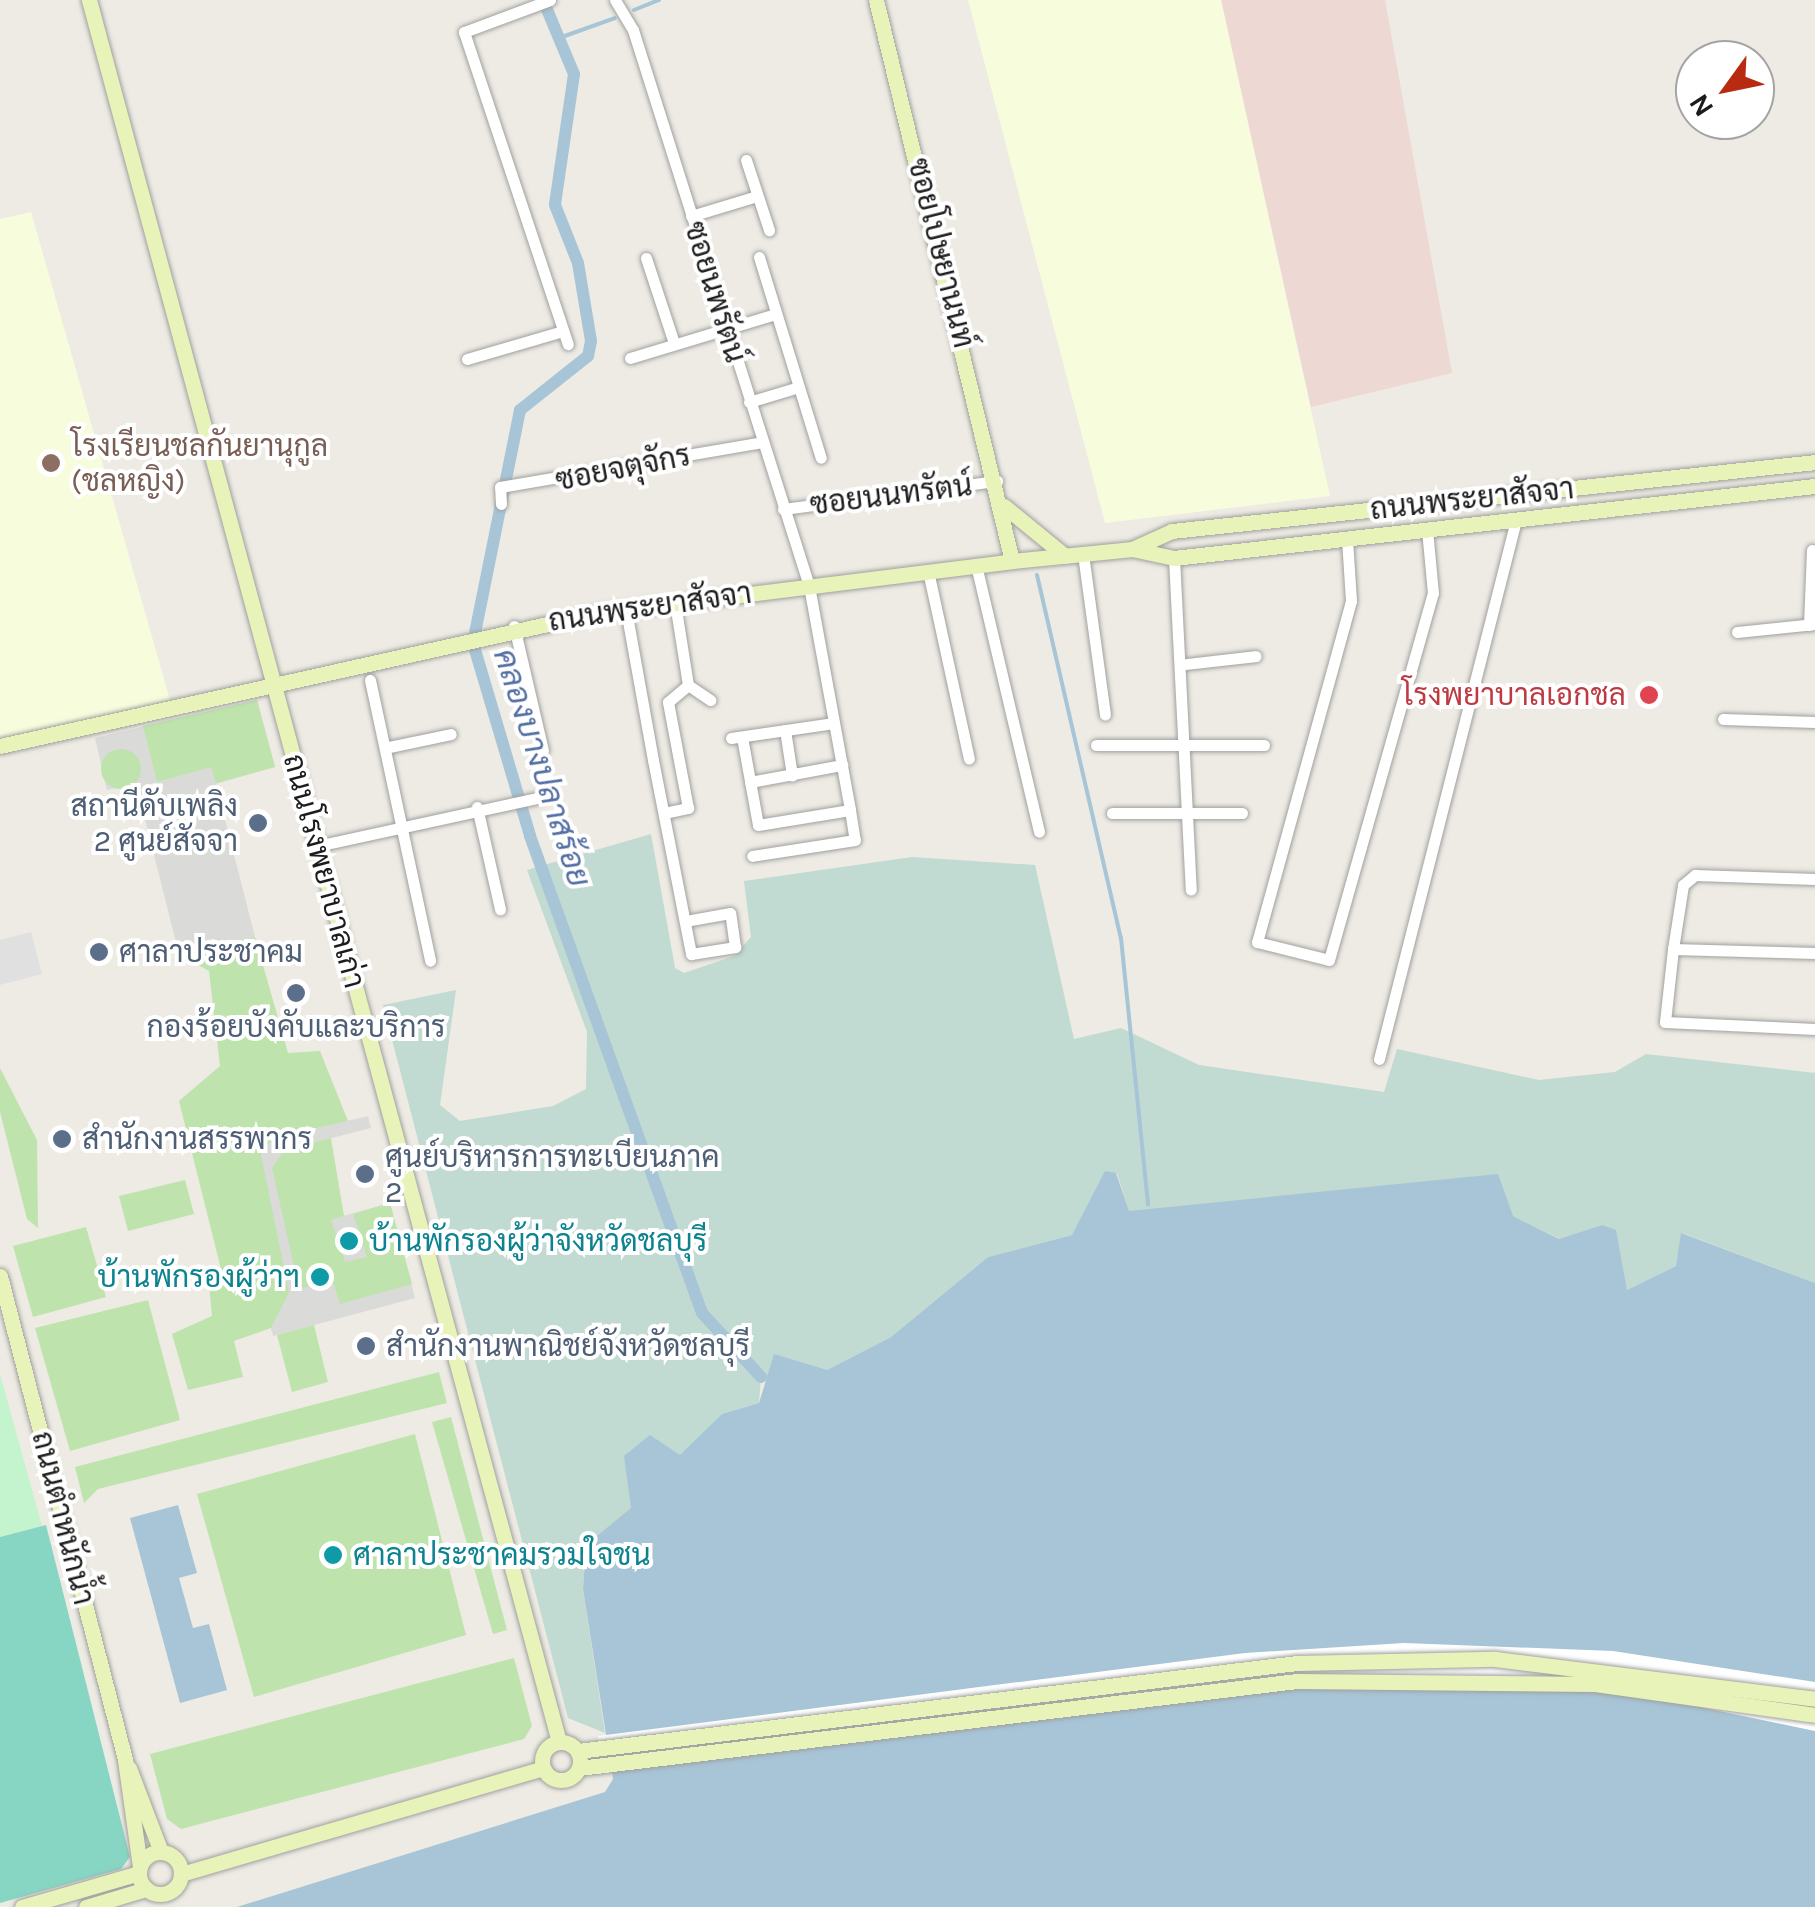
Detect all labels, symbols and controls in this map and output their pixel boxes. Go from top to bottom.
north arrow [1675,40,1775,140]
text: N [1682,88,1720,123]
street label: ซอยโปษยานนท์ [900,154,982,352]
street label: ซอยนพรัตน์ [676,217,754,367]
place label: โรงเรียนชลกันยานุกูล (ชลหญิง) [71,428,328,498]
street label: ซอยจตุจักร [553,437,693,499]
marker: โรงเรียนชลกันยานุกูล (ชลหญิง) [40,452,62,474]
street label: ซอยนนทรัตน์ [808,467,974,523]
street label: ถนนพระยาสัจจา [1368,470,1576,528]
street label: ถนนพระยาสัจจา [546,575,754,639]
water label: คลองบางปลาสร้อย [484,644,598,892]
place label: โรงพยาบาลเอกชล [1402,677,1626,713]
marker: โรงพยาบาลเอกชล [1636,682,1662,708]
street label: ถนนโรงพยาบาลเก่า [275,750,373,992]
place label: สถานีดับเพลิง 2 ศูนย์สัจจา [70,788,238,858]
marker: สถานีดับเพลิง 2 ศูนย์สัจจา [247,812,269,834]
place label: ศาลาประชาคม [119,934,303,970]
marker: ศาลาประชาคม [88,941,110,963]
marker: กองร้อยบังคับและบริการ [285,982,307,1004]
place label: กองร้อยบังคับและบริการ [146,1009,446,1045]
place label: สำนักงานสรรพากร [82,1121,312,1157]
marker: สำนักงานสรรพากร [51,1128,73,1150]
place label: ศูนย์บริหารการทะเบียนภาค 2 [385,1139,719,1210]
marker: ศูนย์บริหารการทะเบียนภาค 2 [354,1163,376,1185]
place label: บ้านพักรองผู้ว่าจังหวัดชลบุรี [369,1223,707,1259]
marker: บ้านพักรองผู้ว่าจังหวัดชลบุรี [338,1230,360,1252]
place label: บ้านพักรองผู้ว่าฯ [97,1259,300,1295]
marker: บ้านพักรองผู้ว่าฯ [309,1266,331,1288]
place label: สำนักงานพาณิชย์จังหวัดชลบุรี [386,1328,750,1364]
marker: สำนักงานพาณิชย์จังหวัดชลบุรี [355,1335,377,1357]
street label: ถนนตำหนักน้ำ [24,1428,102,1608]
place label: ศาลาประชาคมรวมใจชน [353,1537,651,1573]
marker: ศาลาประชาคมรวมใจชน [322,1544,344,1566]

